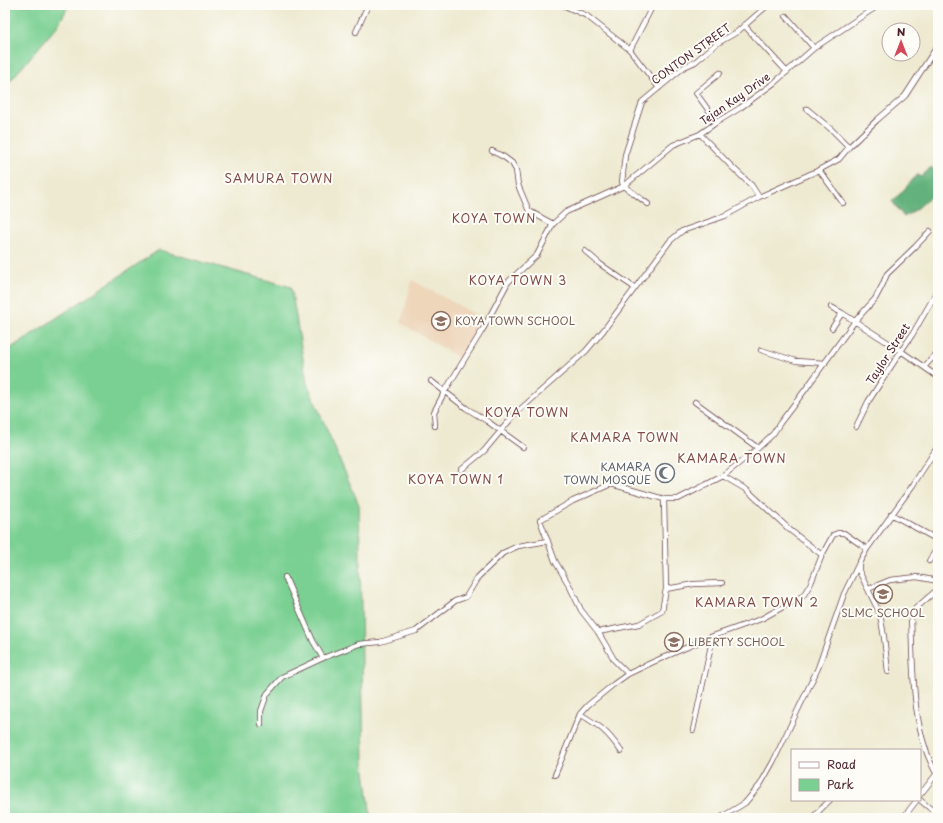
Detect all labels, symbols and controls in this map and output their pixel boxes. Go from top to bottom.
street label: CONTON STREET [647,19,735,88]
north arrow [881,22,921,62]
text: N [897,23,906,40]
street label: Tejan Kay Drive [696,68,773,129]
district label: SAMURA TOWN [225,169,333,187]
district label: KOYA TOWN [452,209,536,227]
district label: KOYA TOWN 3 [469,271,567,289]
school or university icon: KOYA TOWN SCHOOL [430,310,452,332]
place label: KOYA TOWN SCHOOL [455,312,576,329]
street label: Taylor Street [861,319,914,388]
district label: KOYA TOWN [485,403,569,421]
district label: KAMARA TOWN [570,428,680,446]
district label: KAMARA TOWN [677,449,787,467]
place label: KAMARA TOWN MOSQUE [563,458,651,488]
mosque icon: KAMARA TOWN MOSQUE [654,462,676,484]
district label: KOYA TOWN 1 [408,470,504,488]
school or university icon: SLMC SCHOOL [872,583,894,605]
district label: KAMARA TOWN 2 [695,593,819,611]
place label: SLMC SCHOOL [841,604,925,621]
school or university icon: LIBERTY SCHOOL [663,631,685,653]
place label: LIBERTY SCHOOL [688,633,785,650]
legend [791,749,921,801]
text: Road [827,755,856,773]
text: Park [827,775,854,793]

